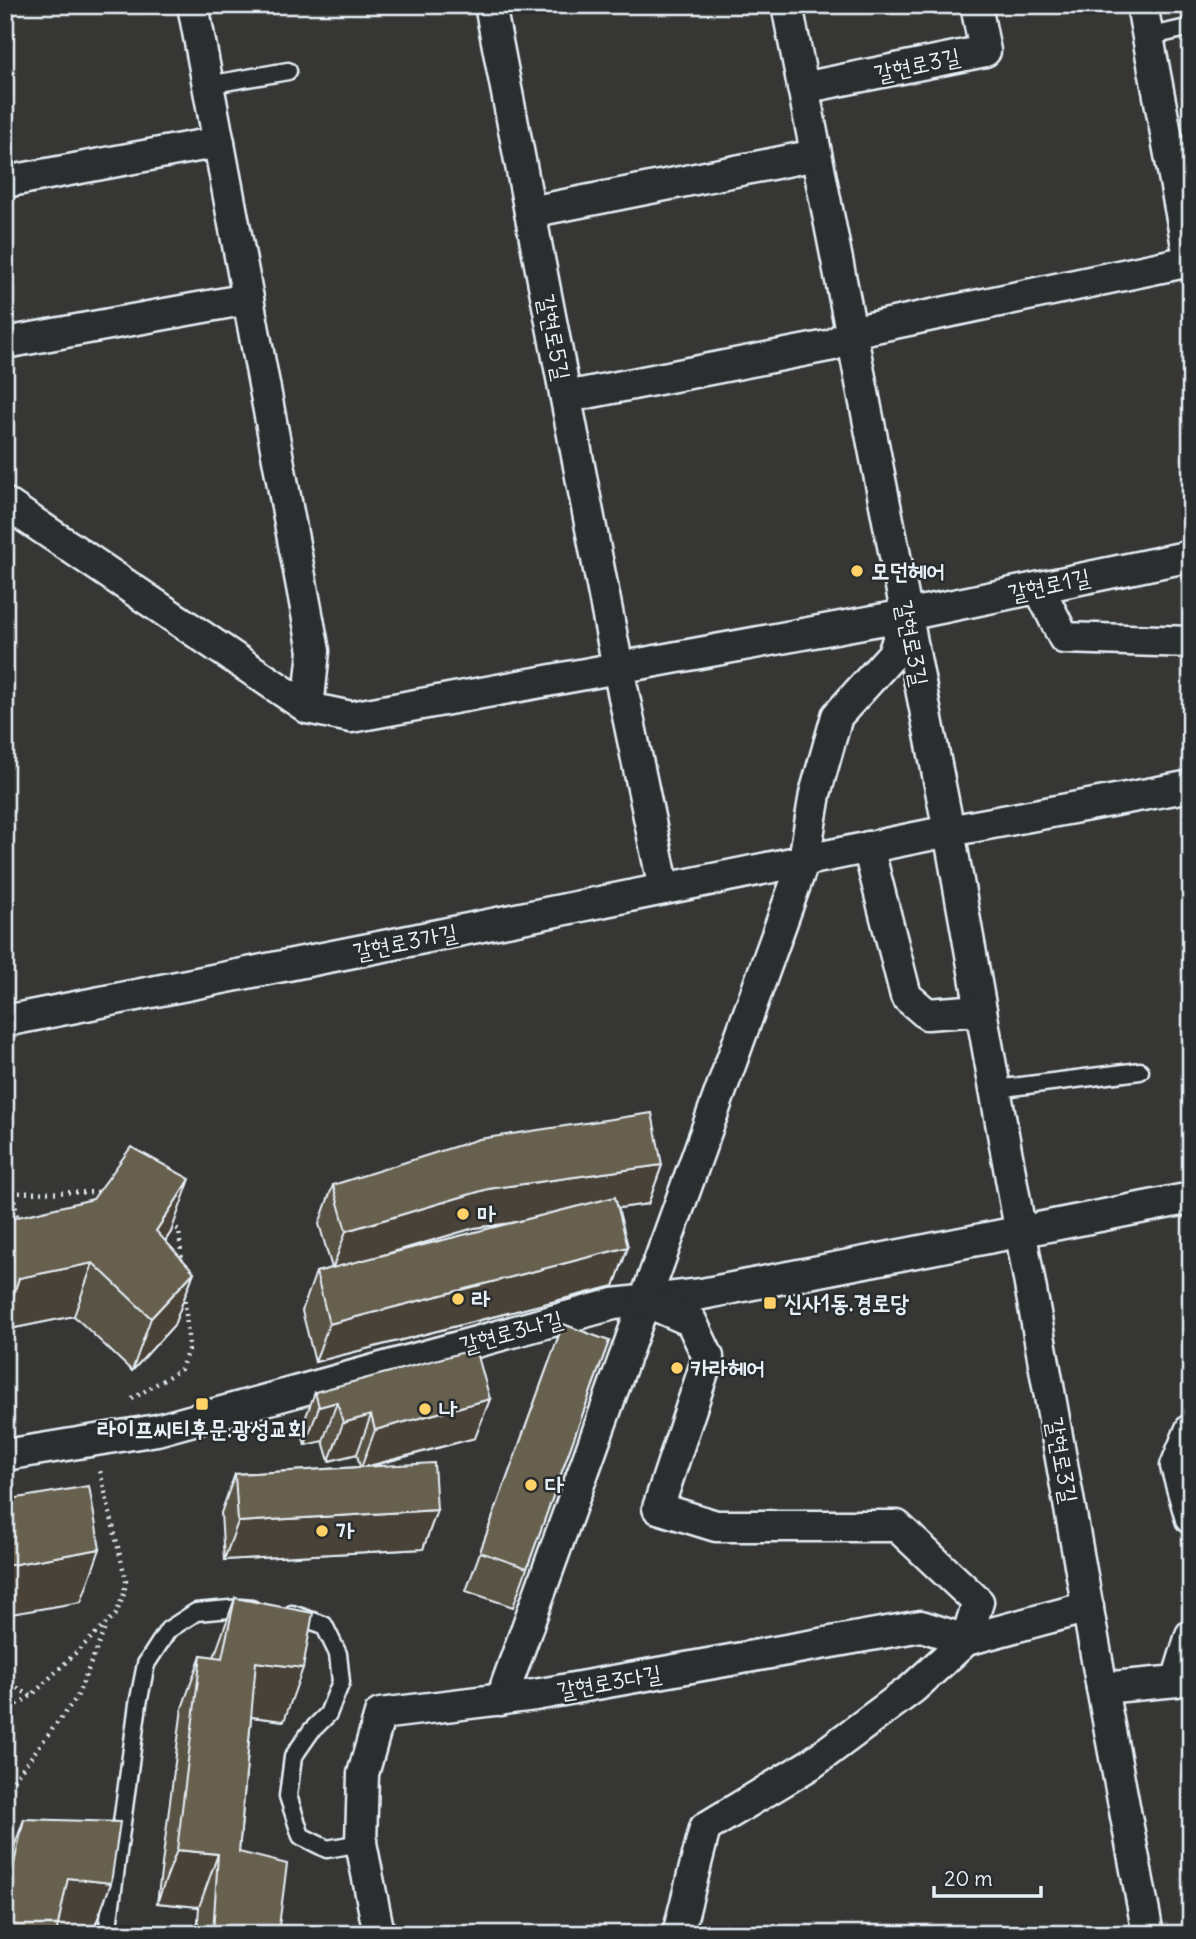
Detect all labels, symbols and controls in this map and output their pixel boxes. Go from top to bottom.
street label: 갈현로3길 [871,41,963,88]
street label: 갈현로5길 [532,291,577,383]
place label: 모던헤어 [871,556,945,585]
street label: 갈현로1길 [1005,562,1093,607]
marker: 모던헤어 [849,563,865,579]
street label: 갈현로3길 [890,597,935,688]
street label: 갈현로3가길 [350,917,460,966]
place label: 마 [477,1199,496,1228]
marker: 마 [455,1206,471,1222]
place label: 라 [471,1284,491,1313]
place label: 신사1동.경로당 [784,1288,909,1317]
marker: 라 [450,1291,466,1307]
marker: 신사1동.경로당 [762,1295,778,1311]
street label: 갈현로3나길 [456,1304,566,1359]
place label: 카라헤어 [690,1353,765,1382]
marker: 카라헤어 [669,1360,685,1376]
place label: 나 [439,1394,458,1423]
marker: 라이프씨티후문.광성교회 [194,1396,210,1412]
marker: 나 [417,1401,433,1417]
place label: 라이프씨티후문.광성교회 [97,1414,306,1443]
street label: 갈현로3길 [1041,1415,1084,1505]
place label: 다 [545,1470,564,1499]
marker: 다 [523,1477,539,1493]
place label: 가 [336,1516,355,1545]
marker: 가 [314,1523,330,1539]
street label: 갈현로3다길 [554,1658,663,1705]
scale bar [934,1855,1040,1899]
text: 20 m [944,1865,993,1892]

